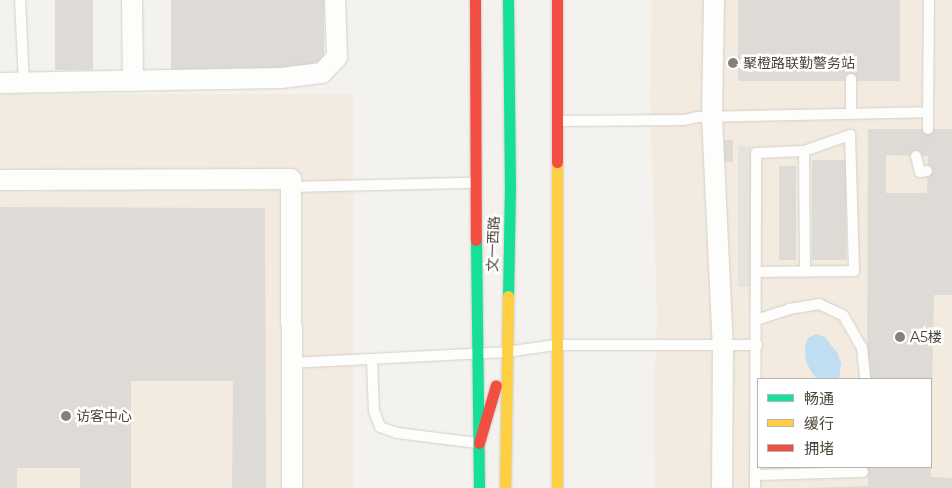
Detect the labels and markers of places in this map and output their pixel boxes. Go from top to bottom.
place label: 聚橙路联勤警务站 [743,55,855,71]
marker: 聚橙路联勤警务站 [727,57,739,69]
place label: A5楼 [910,329,942,345]
marker: A5楼 [894,331,906,343]
place label: 访客中心 [76,408,132,424]
marker: 访客中心 [60,410,72,422]

